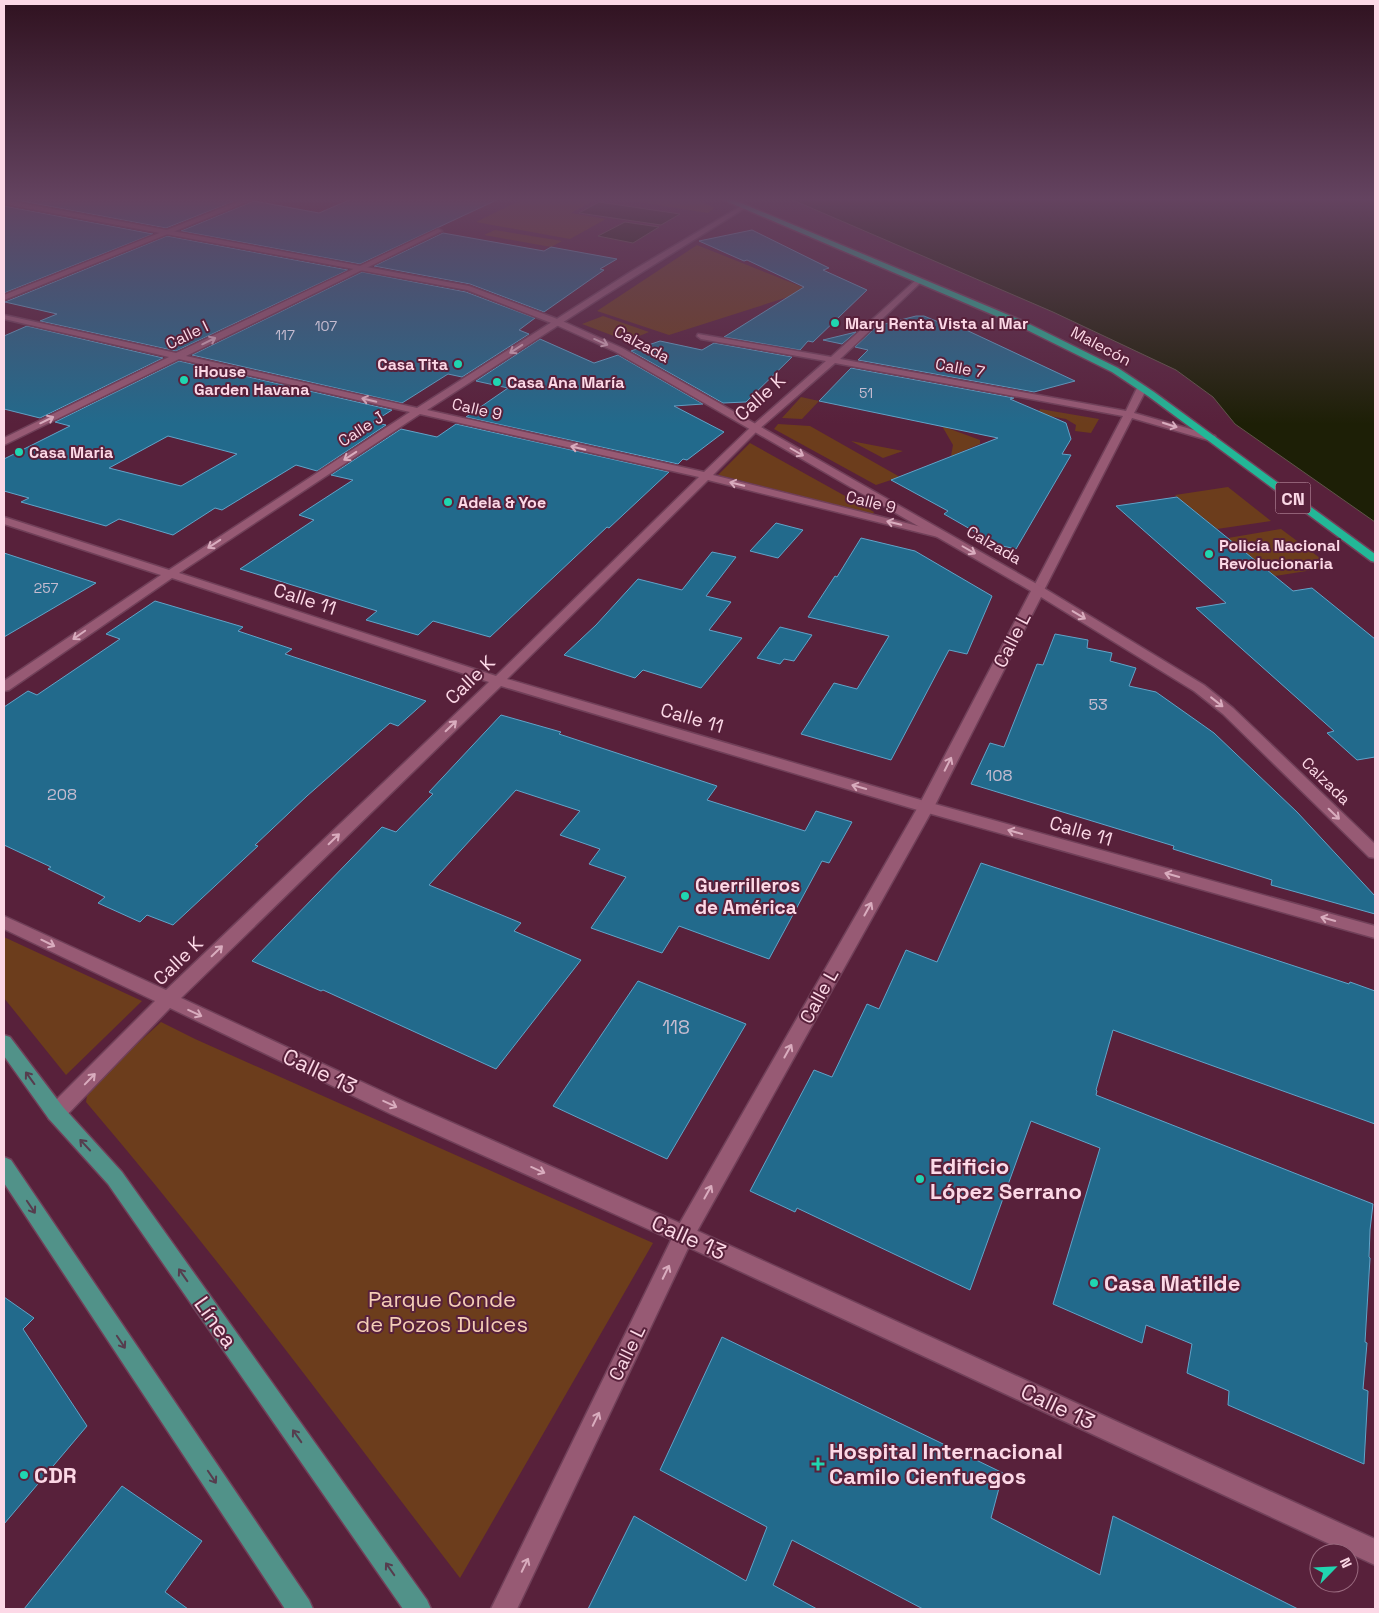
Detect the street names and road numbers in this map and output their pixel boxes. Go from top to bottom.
street label: Calle I [162,316,212,354]
street label: Calzada [611,321,673,367]
street label: Malecón [1067,321,1135,371]
street label: Calle 7 [934,353,986,383]
street label: Calle K [729,367,791,426]
street label: Calle 9 [450,393,504,425]
street label: Calle J [334,406,388,452]
road number: CN [1276,482,1310,514]
street label: Calle 9 [844,486,898,518]
street label: Calzada [963,521,1025,569]
street label: Calle 11 [270,577,340,621]
street label: Calle L [987,608,1037,672]
street label: Calle K [440,650,501,710]
street label: Calle 11 [658,697,726,739]
street label: Calzada [1297,753,1355,809]
street label: Calle 11 [1047,810,1115,852]
street label: Calle K [148,931,209,991]
street label: Calle L [794,964,844,1028]
street label: Calle 13 [278,1042,362,1100]
street label: Calle 13 [647,1208,731,1266]
street label: Línea [188,1291,244,1353]
street label: Calle L [603,1321,651,1385]
street label: Calle 13 [1016,1377,1100,1435]

